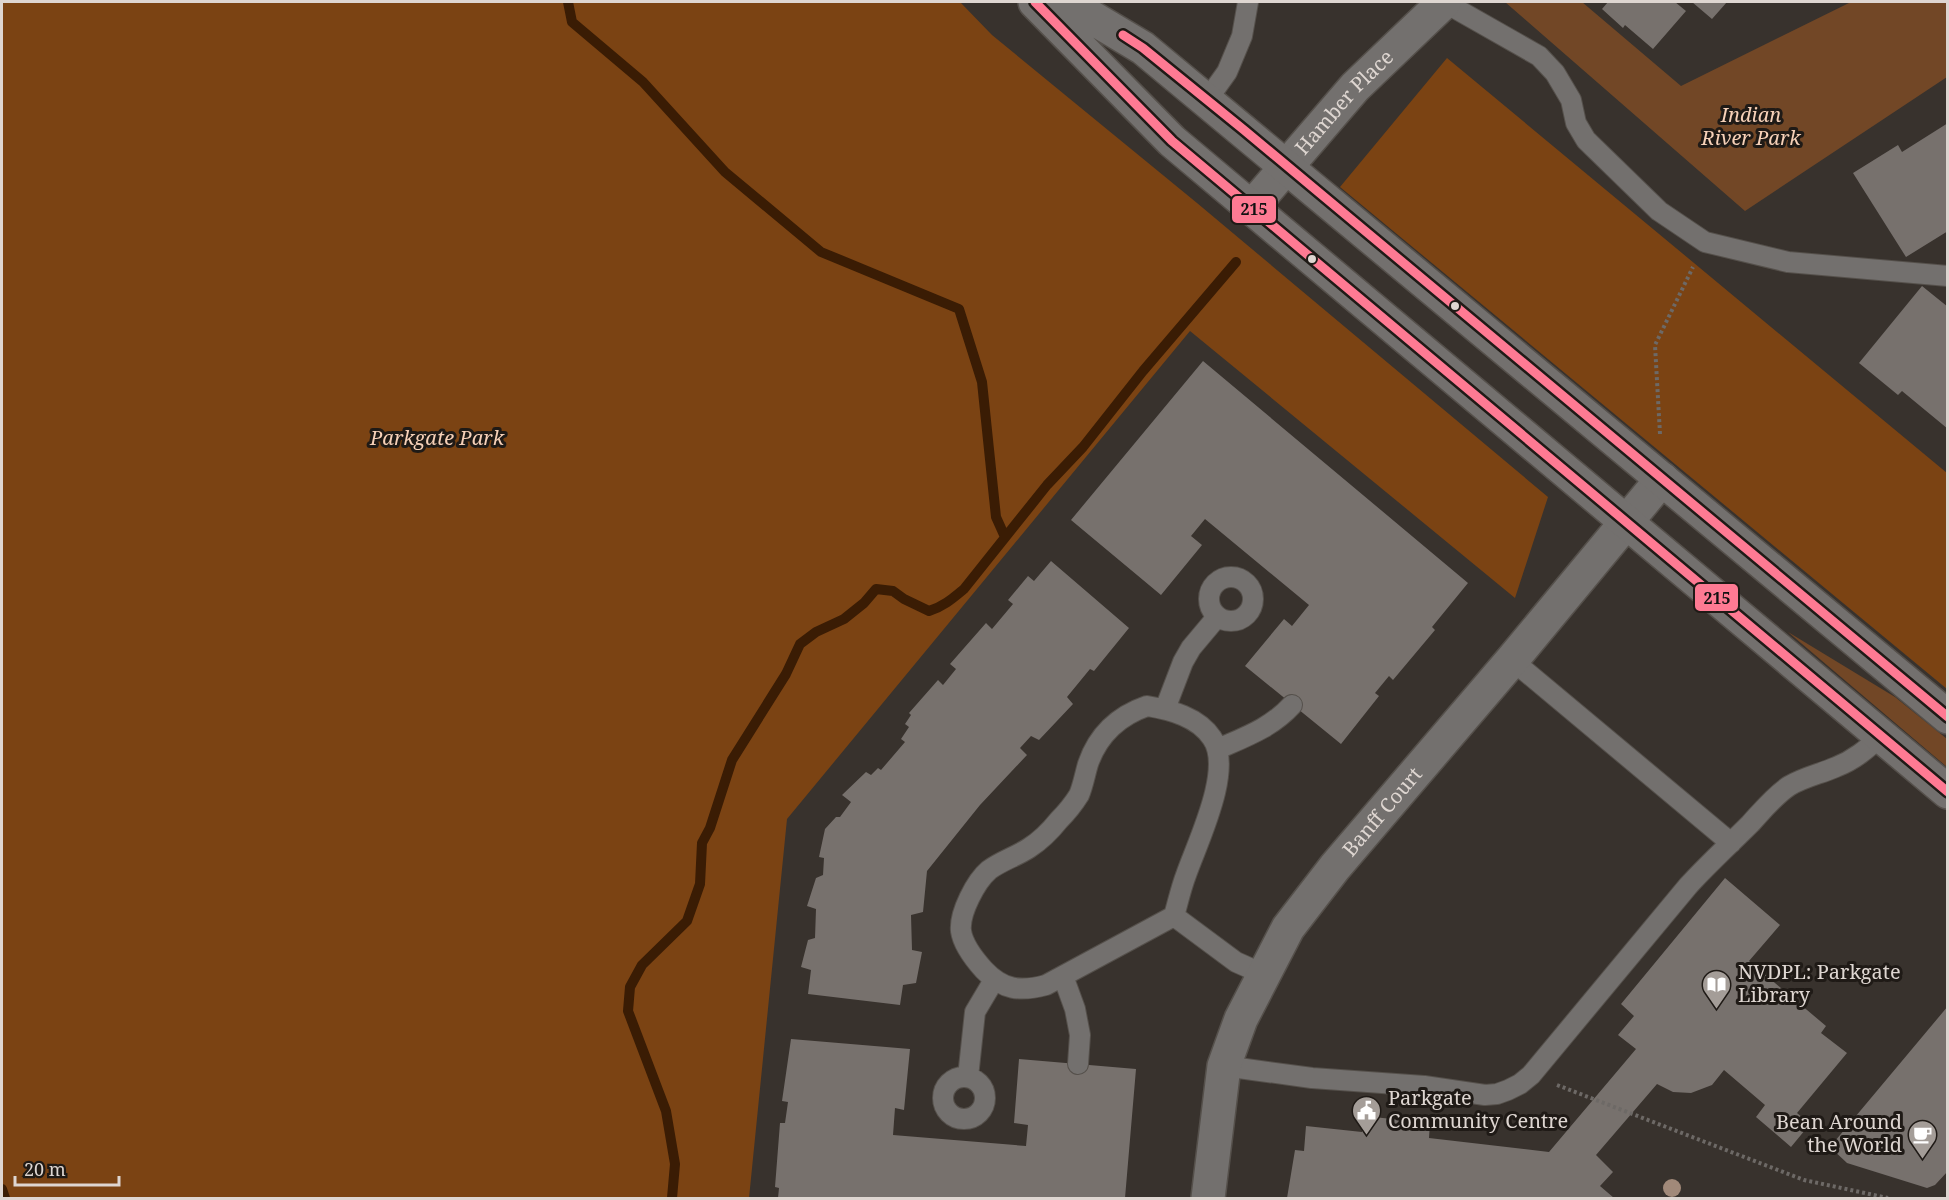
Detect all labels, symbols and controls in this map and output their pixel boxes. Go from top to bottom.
street label: Hamber Place [1289,43,1399,160]
park label: Indian River Park [1700,101,1801,151]
line badge: 215 [1231,195,1277,224]
text: 215 [1240,198,1268,220]
unlabelled marker [1306,253,1318,265]
unlabelled marker [1449,300,1461,312]
park label: Parkgate Park [369,424,505,451]
line badge: 215 [1694,583,1739,612]
text: 215 [1703,587,1731,609]
street label: Banff Court [1336,761,1428,862]
place label: NVDPL: Parkgate Library [1738,958,1901,1008]
library icon: NVDPL: Parkgate Library [1701,968,1733,1010]
place label: Parkgate Community Centre [1388,1084,1568,1134]
public building icon: Parkgate Community Centre [1351,1094,1383,1136]
place label: Bean Around the World [1776,1108,1902,1158]
cafe icon: Bean Around the World [1907,1118,1939,1160]
scale bar [15,1149,118,1187]
text: 20 m [24,1157,66,1181]

